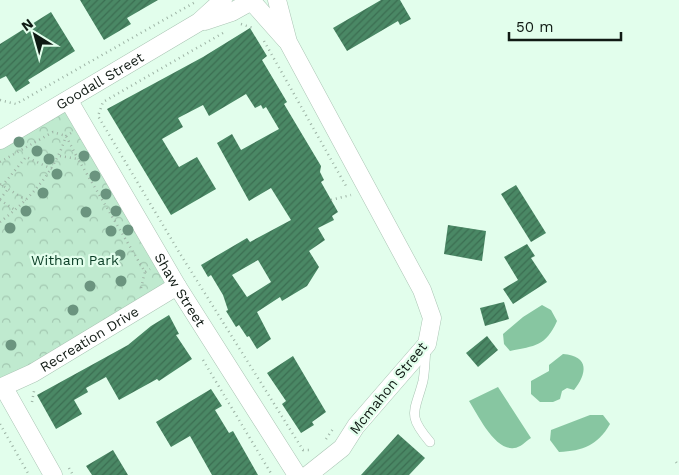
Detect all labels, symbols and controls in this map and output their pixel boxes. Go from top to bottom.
north arrow [10,10,60,60]
scale bar [509,10,622,42]
text: N [18,15,36,34]
text: 50 m [516,18,553,36]
street label: Goodall Street [53,49,146,113]
street label: Shaw Street [151,250,209,330]
park label: Witham Park [31,252,119,268]
street label: Recreation Drive [37,303,142,375]
street label: Mcmahon Street [346,339,430,437]

